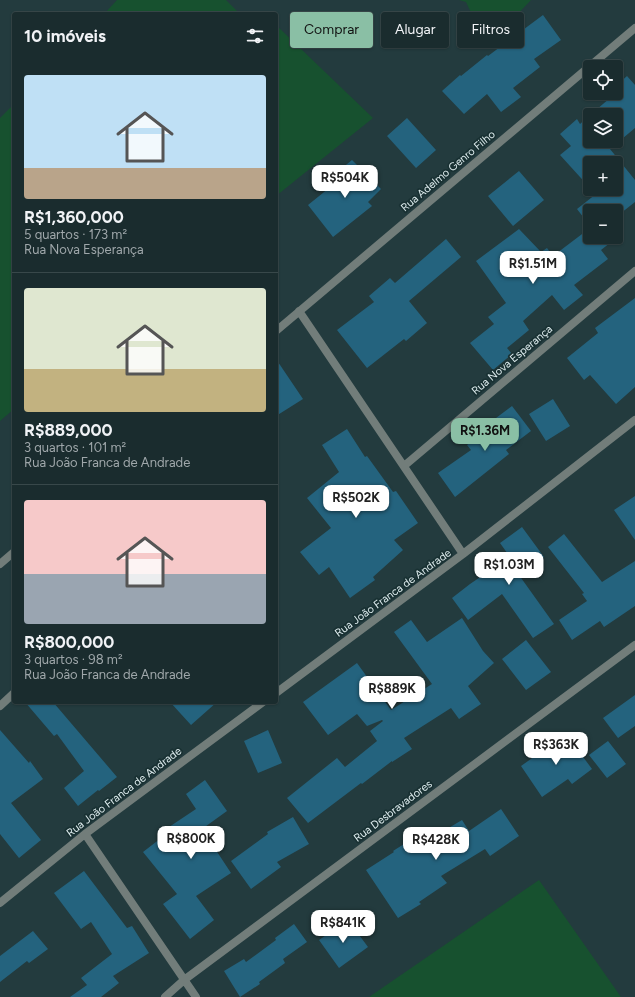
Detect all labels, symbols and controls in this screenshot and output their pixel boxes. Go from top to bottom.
chip: Comprar [290,12,373,48]
chip: Alugar [381,12,449,48]
chip: Filtros [457,12,524,48]
icon: filters [244,25,266,47]
text: 10 imóveis [24,26,106,46]
map controls [583,60,623,244]
button: locate [583,60,623,100]
icon: home [109,101,181,173]
button: layers [583,108,623,148]
street label: Rua Adelmo Genro Filho [398,128,498,214]
button: + [583,156,623,196]
pin: R$504K [312,165,378,199]
text: R$504K [321,170,369,185]
button: − [583,204,623,244]
text: R$1,360,000 [24,207,124,227]
text: 5 quartos · 173 m² [24,227,127,242]
text: Rua Nova Esperança [24,242,144,257]
pin: R$1.51M [496,251,570,285]
text: R$1.51M [509,256,557,271]
icon: home [109,314,181,386]
street label: Rua Nova Esperança [469,322,555,398]
pin: R$1.36M [448,418,522,452]
text: R$889,000 [24,420,112,440]
text: R$1.36M [460,423,510,438]
text: 3 quartos · 101 m² [24,440,126,455]
text: Rua João Franca de Andrade [24,455,190,470]
pin: R$502K [323,485,389,519]
text: R$502K [332,490,380,505]
icon: home [109,526,181,598]
street label: Rua João Franca de Andrade [332,546,454,640]
pin: R$1.03M [472,552,546,586]
text: R$1.03M [483,557,535,572]
text: R$800,000 [24,632,114,652]
text: 3 quartos · 98 m² [24,652,123,667]
text: Rua João Franca de Andrade [24,667,190,682]
pin: R$889K [359,676,425,710]
text: R$889K [368,681,416,696]
pin: R$363K [523,732,589,766]
text: R$363K [533,737,579,752]
street label: Rua João Franca de Andrade [64,744,184,840]
street label: Rua Desbravadores [351,777,435,845]
pin: R$800K [158,826,224,860]
pin: R$428K [403,827,469,861]
text: R$800K [166,831,216,846]
text: R$428K [412,832,460,847]
pin: R$841K [310,910,376,944]
text: R$841K [320,915,366,930]

